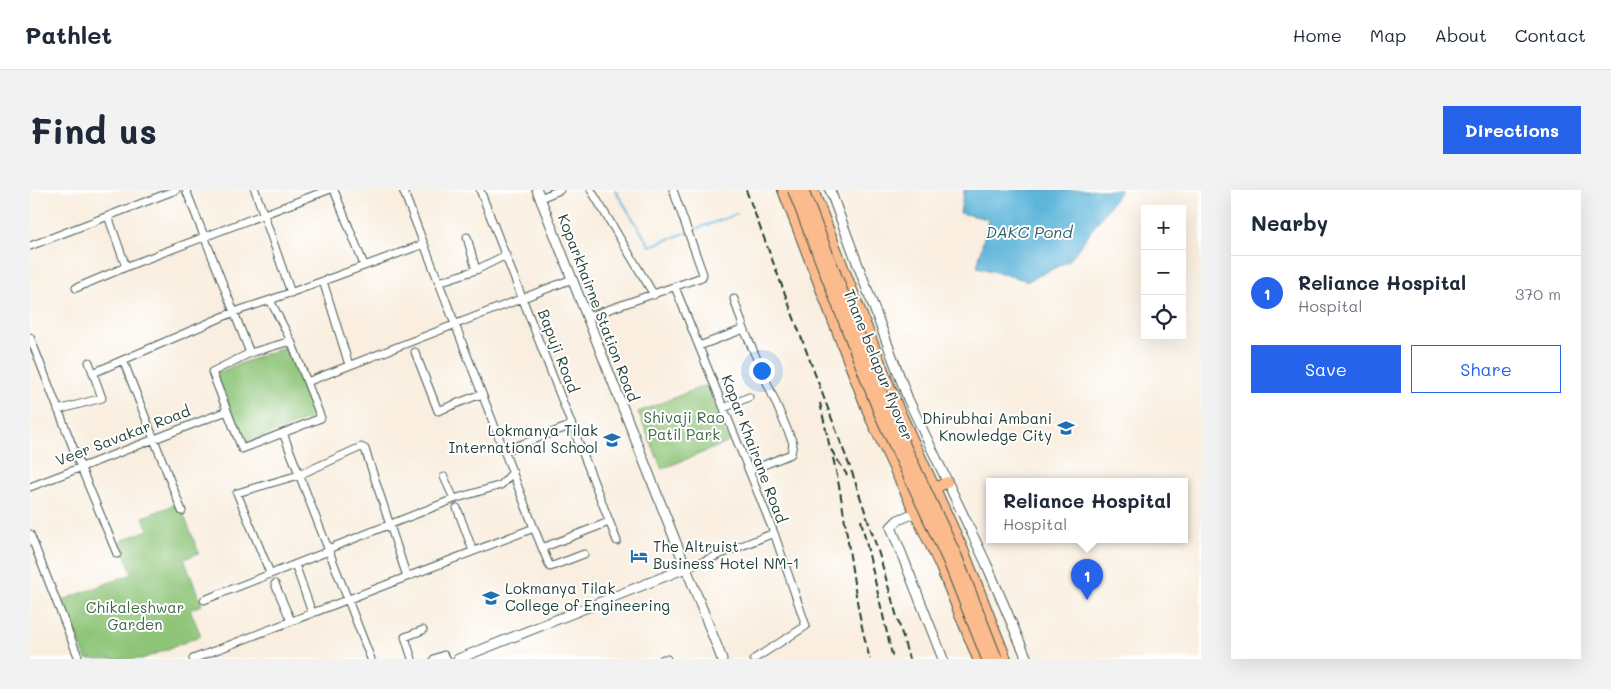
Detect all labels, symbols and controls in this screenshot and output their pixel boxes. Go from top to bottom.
text: Pathlet [25,19,112,50]
text: Home [1293,23,1342,47]
text: Map [1370,23,1406,47]
text: About [1434,23,1487,47]
text: Contact [1515,23,1586,47]
button: Directions [1443,106,1581,154]
text: Find us [30,107,157,153]
map controls [1141,205,1186,340]
button: + [1141,205,1186,250]
text: Nearby [1251,209,1328,236]
street label: Koparkhairne Station Road [554,211,644,404]
water label: DAKC Pond [986,221,1073,242]
button: − [1141,250,1186,295]
text: Reliance Hospital [1298,270,1466,295]
text: 1 [1263,283,1271,304]
text: 370 m [1515,283,1561,304]
street label: Thane belapur flyover [839,286,918,443]
button: locate [1141,295,1186,340]
text: Hospital [1298,295,1362,316]
street label: Bapuji Road [534,306,584,395]
button: Save [1251,345,1401,393]
button: Share [1411,345,1561,393]
your location [749,358,775,384]
street label: Kopar Khairane Road [717,372,792,526]
street label: Veer Savakar Road [52,400,193,470]
park label: Shivaji Rao Patil Park [643,407,725,444]
place label: Dhirubhai Ambani Knowledge City [922,408,1052,445]
school or university icon: Dhirubhai Ambani Knowledge City [1056,418,1076,438]
place label: Lokmanya Tilak International School [448,420,598,457]
school or university icon: Lokmanya Tilak International School [602,430,622,450]
popup [986,478,1188,543]
text: Reliance Hospital [1003,488,1171,513]
text: Hospital [1003,513,1067,534]
place label: The Altruist Business Hotel NM-1 [653,536,799,573]
hotel icon: The Altruist Business Hotel NM-1 [629,546,649,566]
pin: 1 [1071,559,1103,600]
place label: Lokmanya Tilak College of Engineering [505,578,670,615]
school or university icon: Lokmanya Tilak College of Engineering [481,588,501,608]
park label: Chikaleshwar Garden [86,597,184,634]

